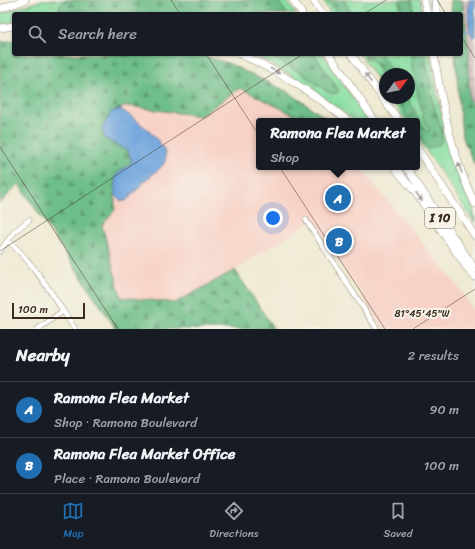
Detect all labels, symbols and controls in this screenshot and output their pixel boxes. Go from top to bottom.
search box [12,12,463,56]
text: Search here [58,21,137,47]
icon: search [26,23,48,45]
one-way arrow [269,68,281,74]
north arrow [379,68,415,104]
one-way arrow [364,72,372,83]
popup [256,118,420,170]
text: Ramona Flea Market [270,120,406,146]
text: Shop [270,146,299,169]
one-way arrow [457,161,463,173]
pin: A [325,183,351,213]
one-way arrow [415,192,423,203]
your location [263,208,283,228]
road number: I 10 [425,208,455,228]
pin: B [326,226,352,256]
text: 100 m [18,300,48,319]
scale bar [12,301,85,320]
text: 81°45'45"W [395,305,450,323]
text: Nearby [16,340,70,370]
text: 2 results [408,344,459,367]
text: Ramona Flea Market [54,385,189,411]
text: A [25,398,33,421]
text: 90 m [429,398,459,421]
text: Shop · Ramona Boulevard [54,411,197,434]
text: Ramona Flea Market Office [54,441,235,467]
text: B [25,454,33,477]
text: 100 m [424,454,459,477]
text: Place · Ramona Boulevard [54,467,200,490]
tab: Map [62,500,84,543]
tab: Directions [209,500,259,543]
tab: Saved [384,500,413,543]

